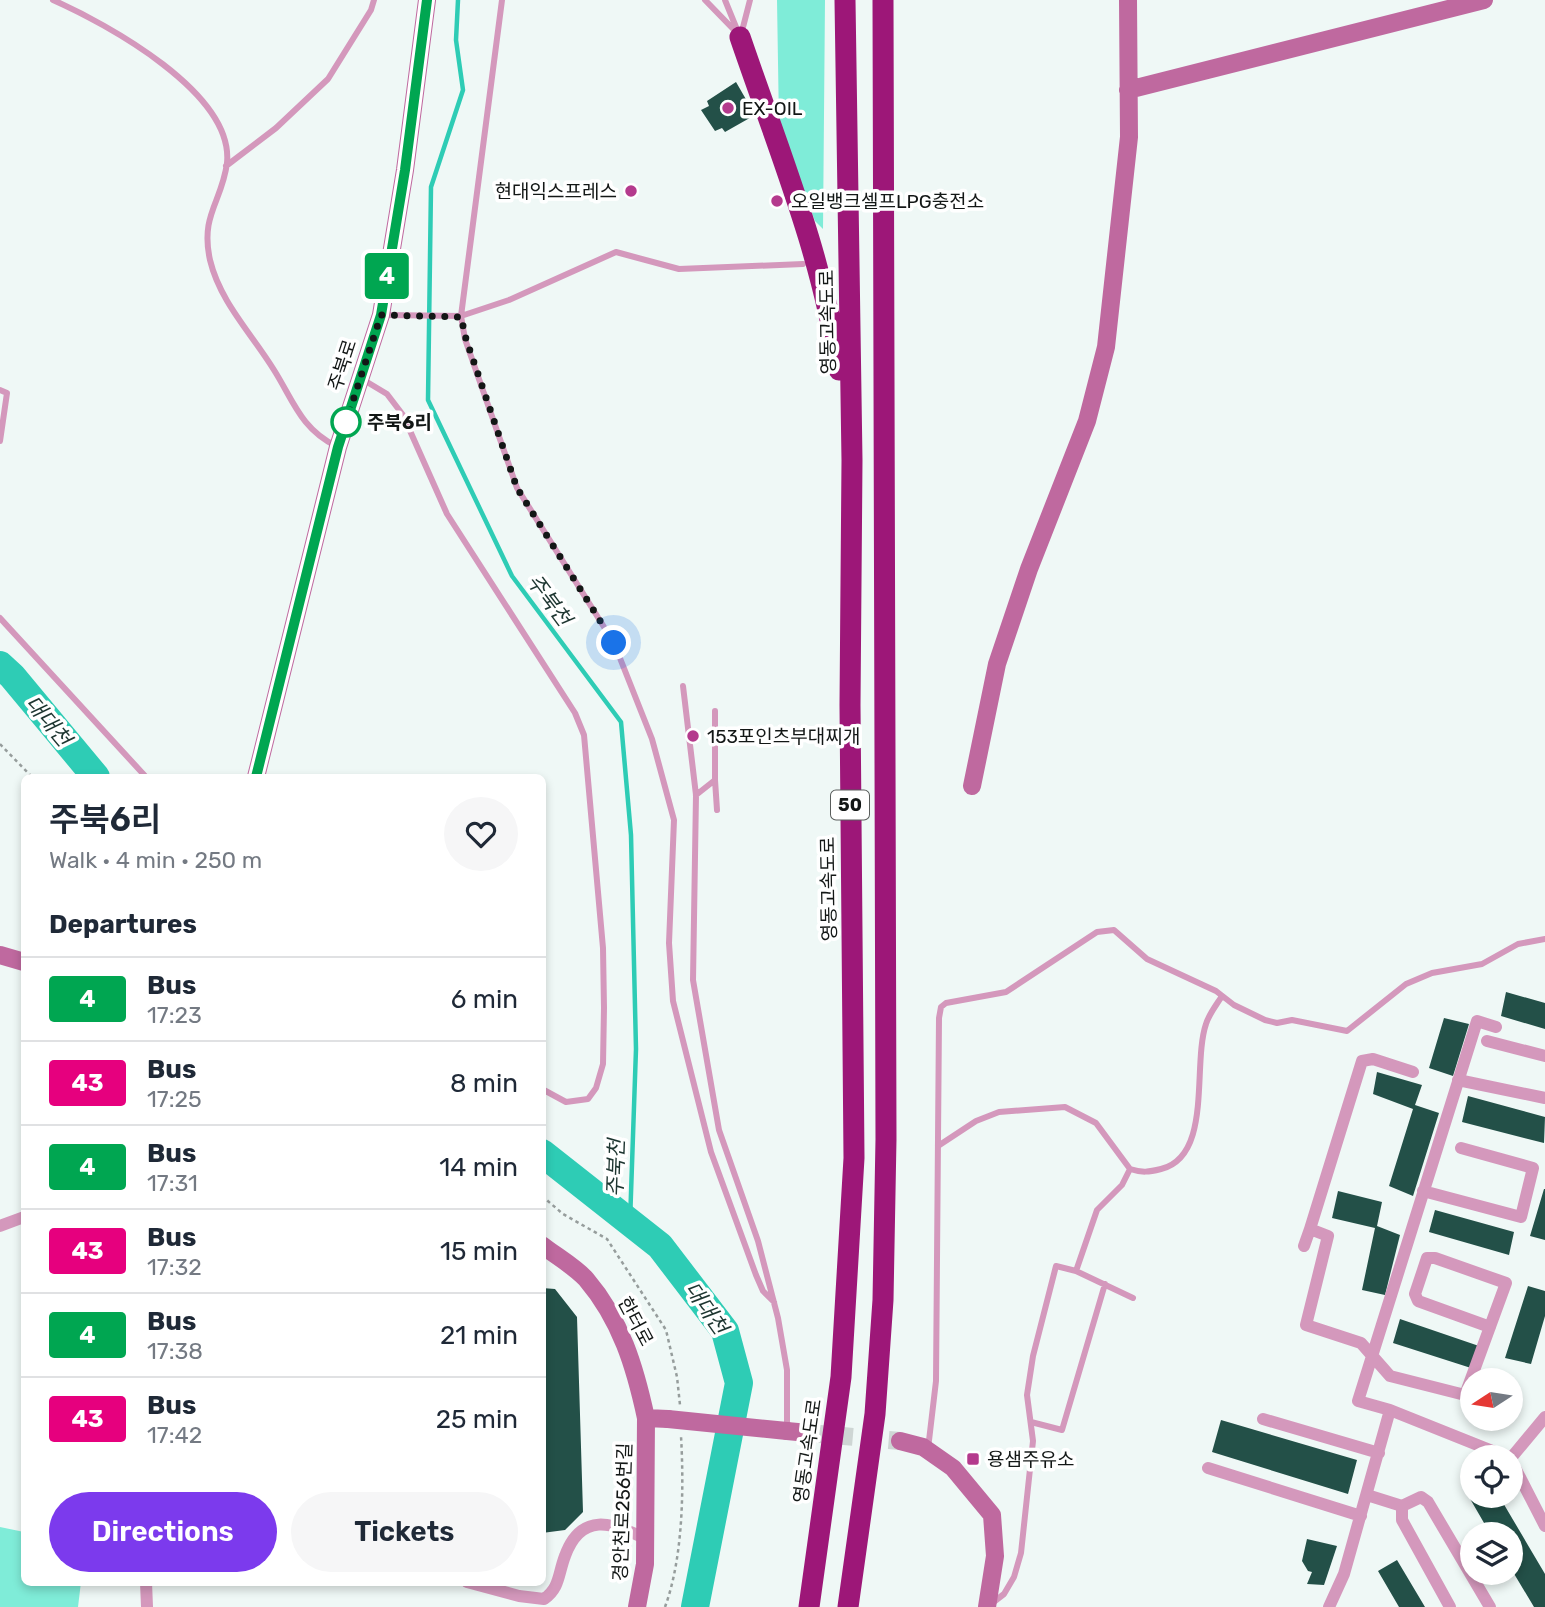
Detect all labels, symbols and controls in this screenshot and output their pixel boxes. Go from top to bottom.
place label: EX-OIL [742,97,803,120]
marker: EX-OIL [720,100,736,116]
place label: 현대익스프레스 [495,180,617,203]
marker: 현대익스프레스 [623,183,639,199]
place label: 오일뱅크셀프LPG충전소 [791,190,984,213]
marker: 오일뱅크셀프LPG충전소 [769,193,785,209]
line badge: 4 [364,253,410,299]
text: 4 [379,262,395,290]
street label: 영동고속도로 [815,269,840,375]
street label: 주북로 [323,337,362,394]
marker: 주북6리 [331,407,361,437]
place label: 주북6리 [367,411,432,434]
water label: 주북천 [522,569,578,633]
your location [596,625,631,660]
water label: 대대천 [20,690,78,753]
place label: 153포인츠부대찌개 [707,725,860,748]
marker: 153포인츠부대찌개 [685,728,701,744]
road number: 50 [831,790,869,820]
button: heart [444,797,518,871]
text: 주북6리 [49,800,161,839]
street label: 영동고속도로 [816,836,841,942]
text: Walk · 4 min · 250 m [49,846,262,874]
text: Departures [49,909,197,940]
text: Bus [147,970,196,1001]
text: 6 min [451,984,518,1015]
text: 4 [79,985,96,1013]
text: 17:23 [147,1001,202,1029]
text: Bus [147,1054,196,1085]
text: 8 min [450,1068,518,1099]
text: 43 [71,1069,104,1097]
text: 17:25 [147,1085,202,1113]
water label: 주북천 [602,1136,629,1197]
text: Bus [147,1138,196,1169]
text: 14 min [439,1152,518,1183]
text: 4 [79,1153,96,1181]
text: 17:31 [147,1169,198,1197]
text: Bus [147,1222,196,1253]
text: 15 min [440,1236,518,1267]
text: 43 [71,1237,104,1265]
text: 17:32 [147,1253,202,1281]
water label: 대대천 [680,1277,735,1341]
street label: 한터로 [613,1293,658,1350]
text: Bus [147,1306,196,1337]
text: 21 min [440,1320,518,1351]
text: 4 [79,1321,96,1349]
text: 17:38 [147,1337,203,1365]
north arrow [1460,1368,1522,1432]
map controls [1460,1368,1523,1585]
text: Bus [147,1390,196,1421]
street label: 영동고속도로 [789,1398,826,1505]
text: 25 min [436,1404,518,1435]
text: 43 [71,1405,104,1433]
text: 17:42 [147,1421,202,1449]
street label: 경안천로256번길 [609,1442,636,1582]
button: locate [1460,1445,1523,1508]
place label: 용샘주유소 [987,1448,1074,1471]
marker: 용샘주유소 [965,1451,981,1467]
button: Directions [49,1492,277,1572]
button: Tickets [291,1492,518,1572]
button: layers [1460,1522,1523,1585]

